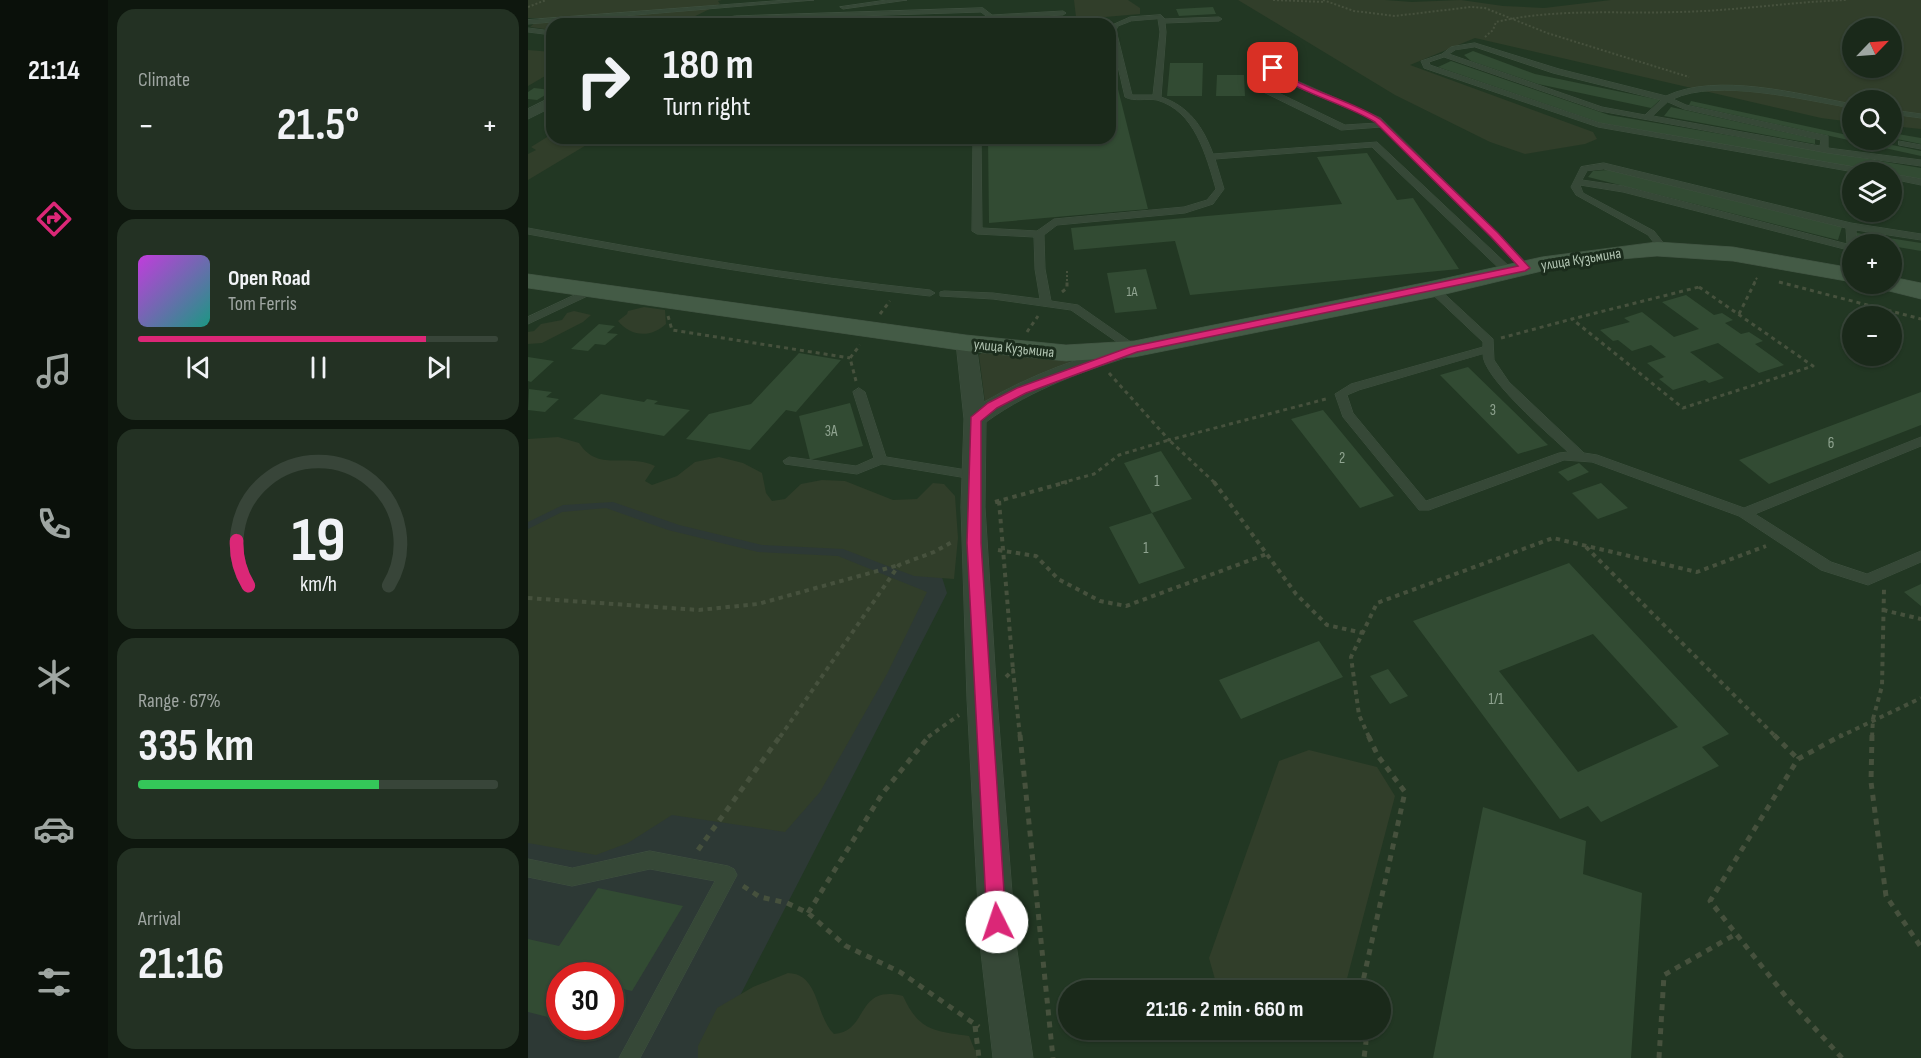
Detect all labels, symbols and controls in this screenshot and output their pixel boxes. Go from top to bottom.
north arrow [1842,18,1902,78]
map controls [1842,18,1902,366]
text: 180 m [663,40,754,91]
icon: right [564,42,642,120]
pin [1247,42,1298,93]
icon: arrive [1256,51,1289,84]
text: 21:14 [28,55,80,87]
text: Climate [138,68,190,92]
button: search [1842,90,1902,150]
text: Turn right [663,91,750,123]
text: 21.5° [277,98,359,153]
text: − [138,106,154,146]
text: + [482,106,498,146]
button: layers [1842,162,1902,222]
icon: directions [33,198,75,240]
button: + [1842,234,1902,294]
street label: улица Кузьмина [1540,244,1623,275]
text: Open Road [228,265,310,292]
house number: 1А [1126,283,1139,300]
text: Tom Ferris [228,292,297,316]
button: − [1842,306,1902,366]
street label: улица Кузьмина [973,335,1055,362]
icon: music [33,350,75,392]
icon: previous [182,351,215,384]
icon: pause [302,351,335,384]
icon: next [422,351,455,384]
house number: 3 [1490,401,1496,420]
house number: 3А [825,422,838,441]
house number: 6 [1828,434,1834,453]
house number: 2 [1339,449,1345,468]
house number: 1 [1154,472,1160,491]
icon: phone [33,503,75,545]
text: 19 [291,504,345,579]
house number: 1 [1143,539,1149,558]
text: km/h [299,572,337,597]
icon: climate [33,656,75,698]
text: Range · 67% [138,689,221,713]
house number: 1/1 [1488,690,1504,709]
text: 335 km [138,719,254,774]
icon: car [33,808,75,850]
position arrow [965,890,1029,954]
text: Arrival [138,907,181,931]
text: 21:16 [138,937,224,992]
icon: filters [33,961,75,1003]
speed limit sign: 30 [546,962,624,1040]
text: 21:16 · 2 min · 660 m [1146,996,1303,1023]

